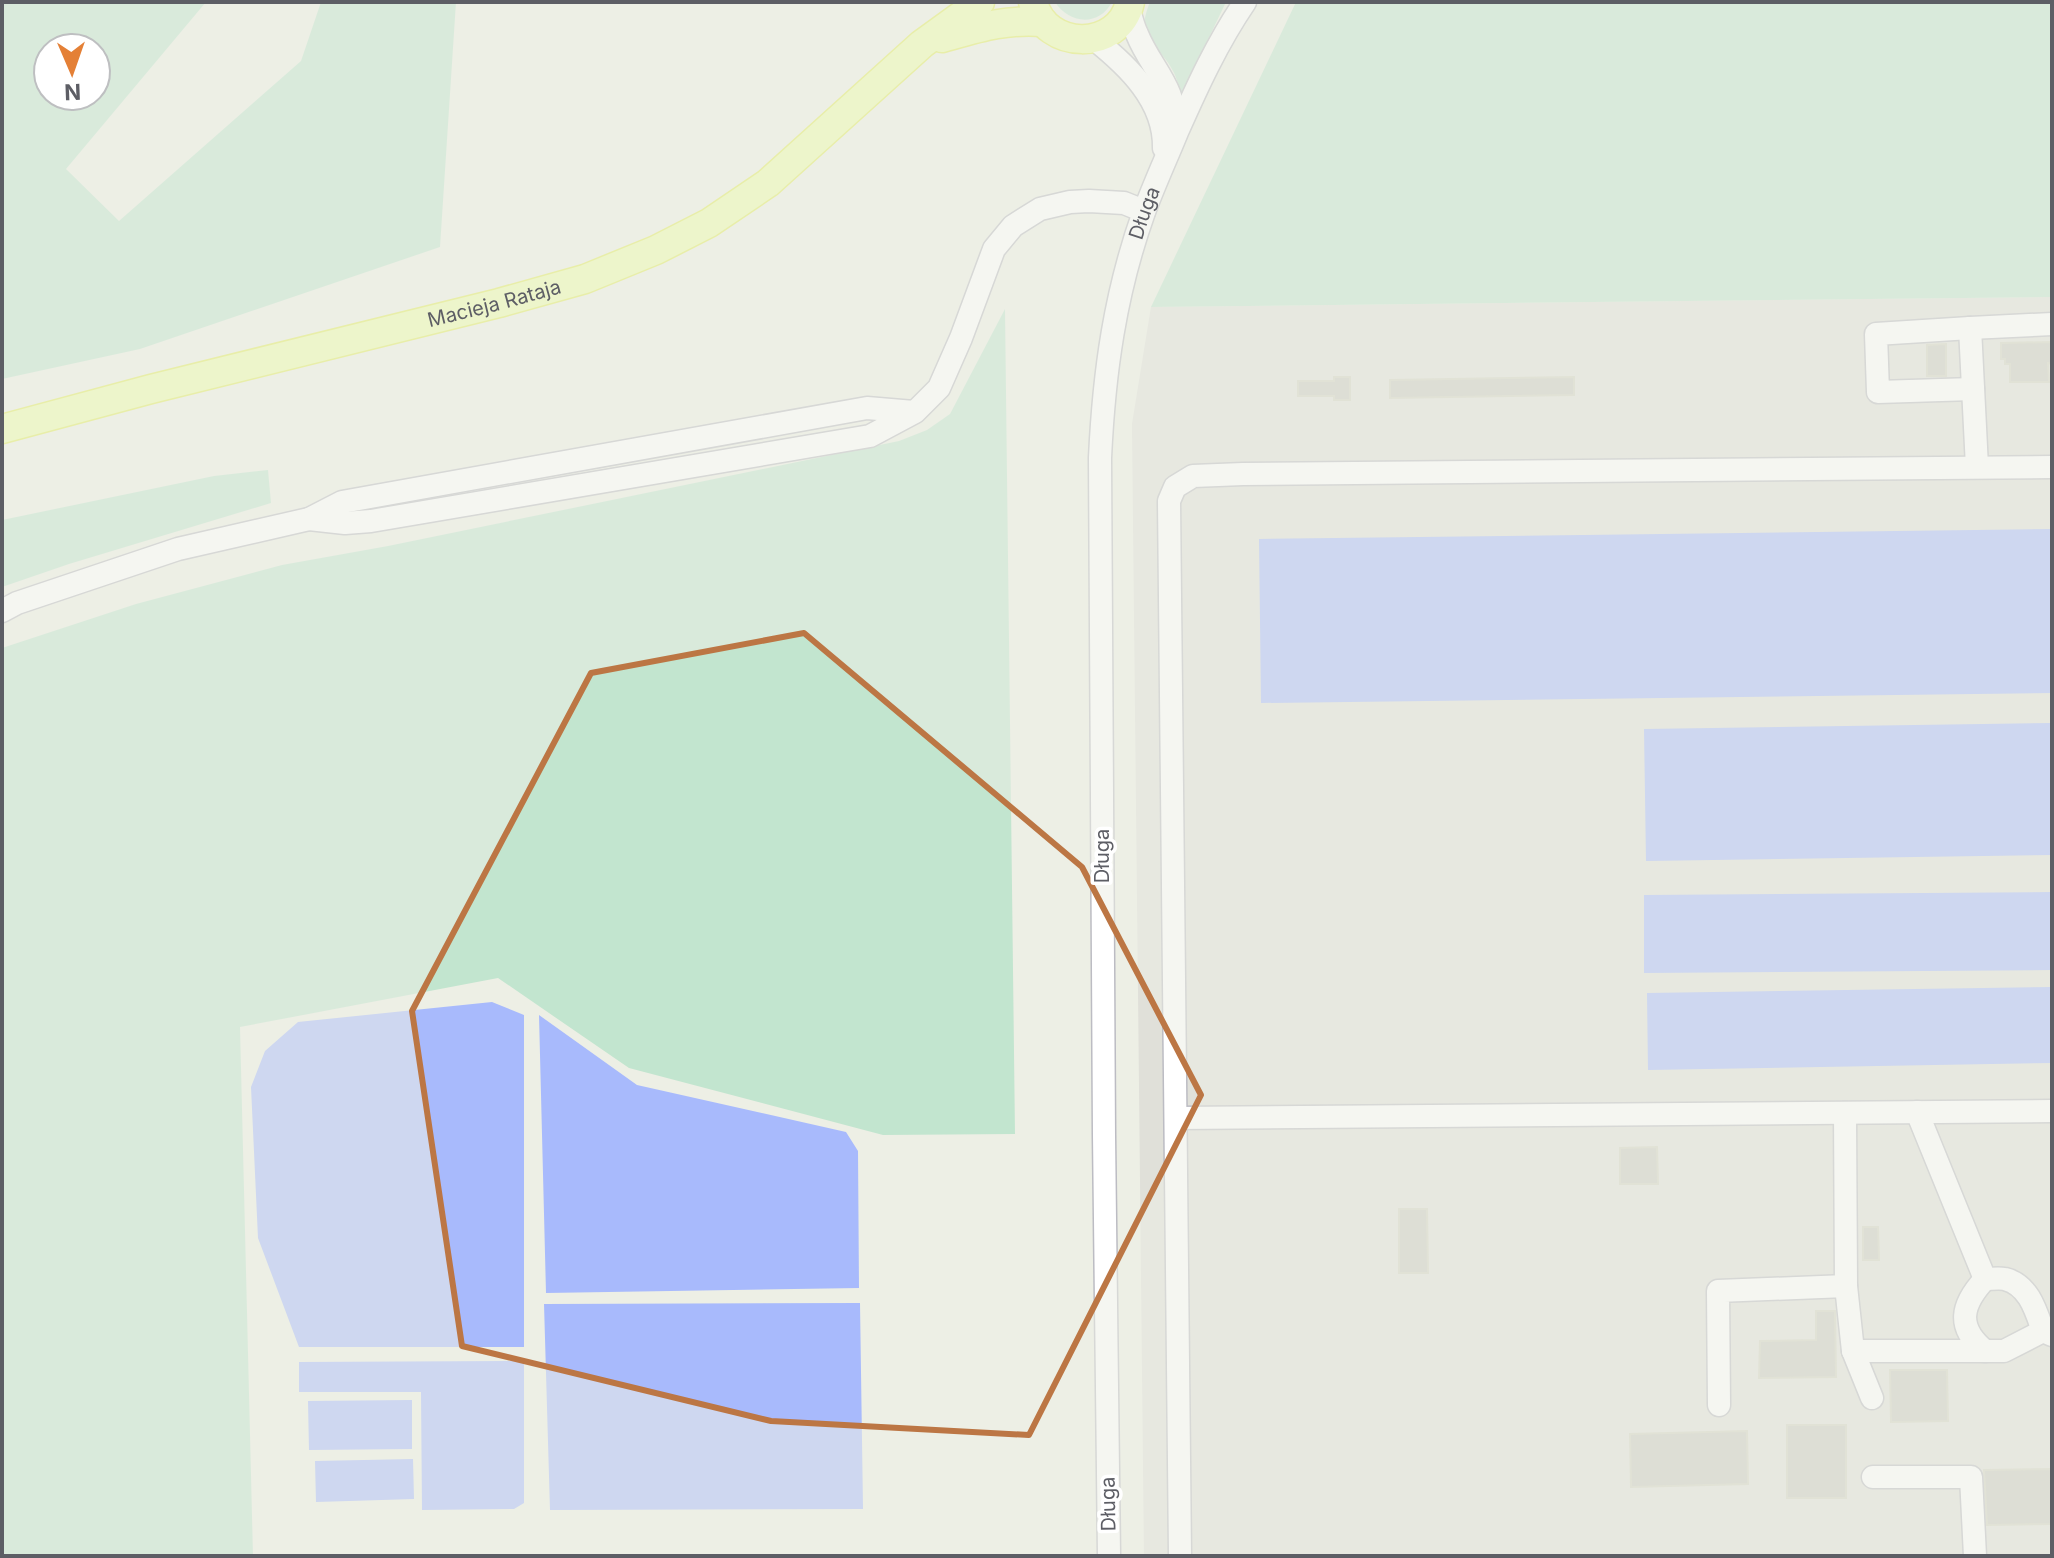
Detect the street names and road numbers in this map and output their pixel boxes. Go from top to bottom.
street label: Długa [1124,183,1165,242]
street label: Macieja Rataja [425,274,564,332]
street label: Długa [1090,829,1114,883]
street label: Długa [1096,1476,1120,1532]

